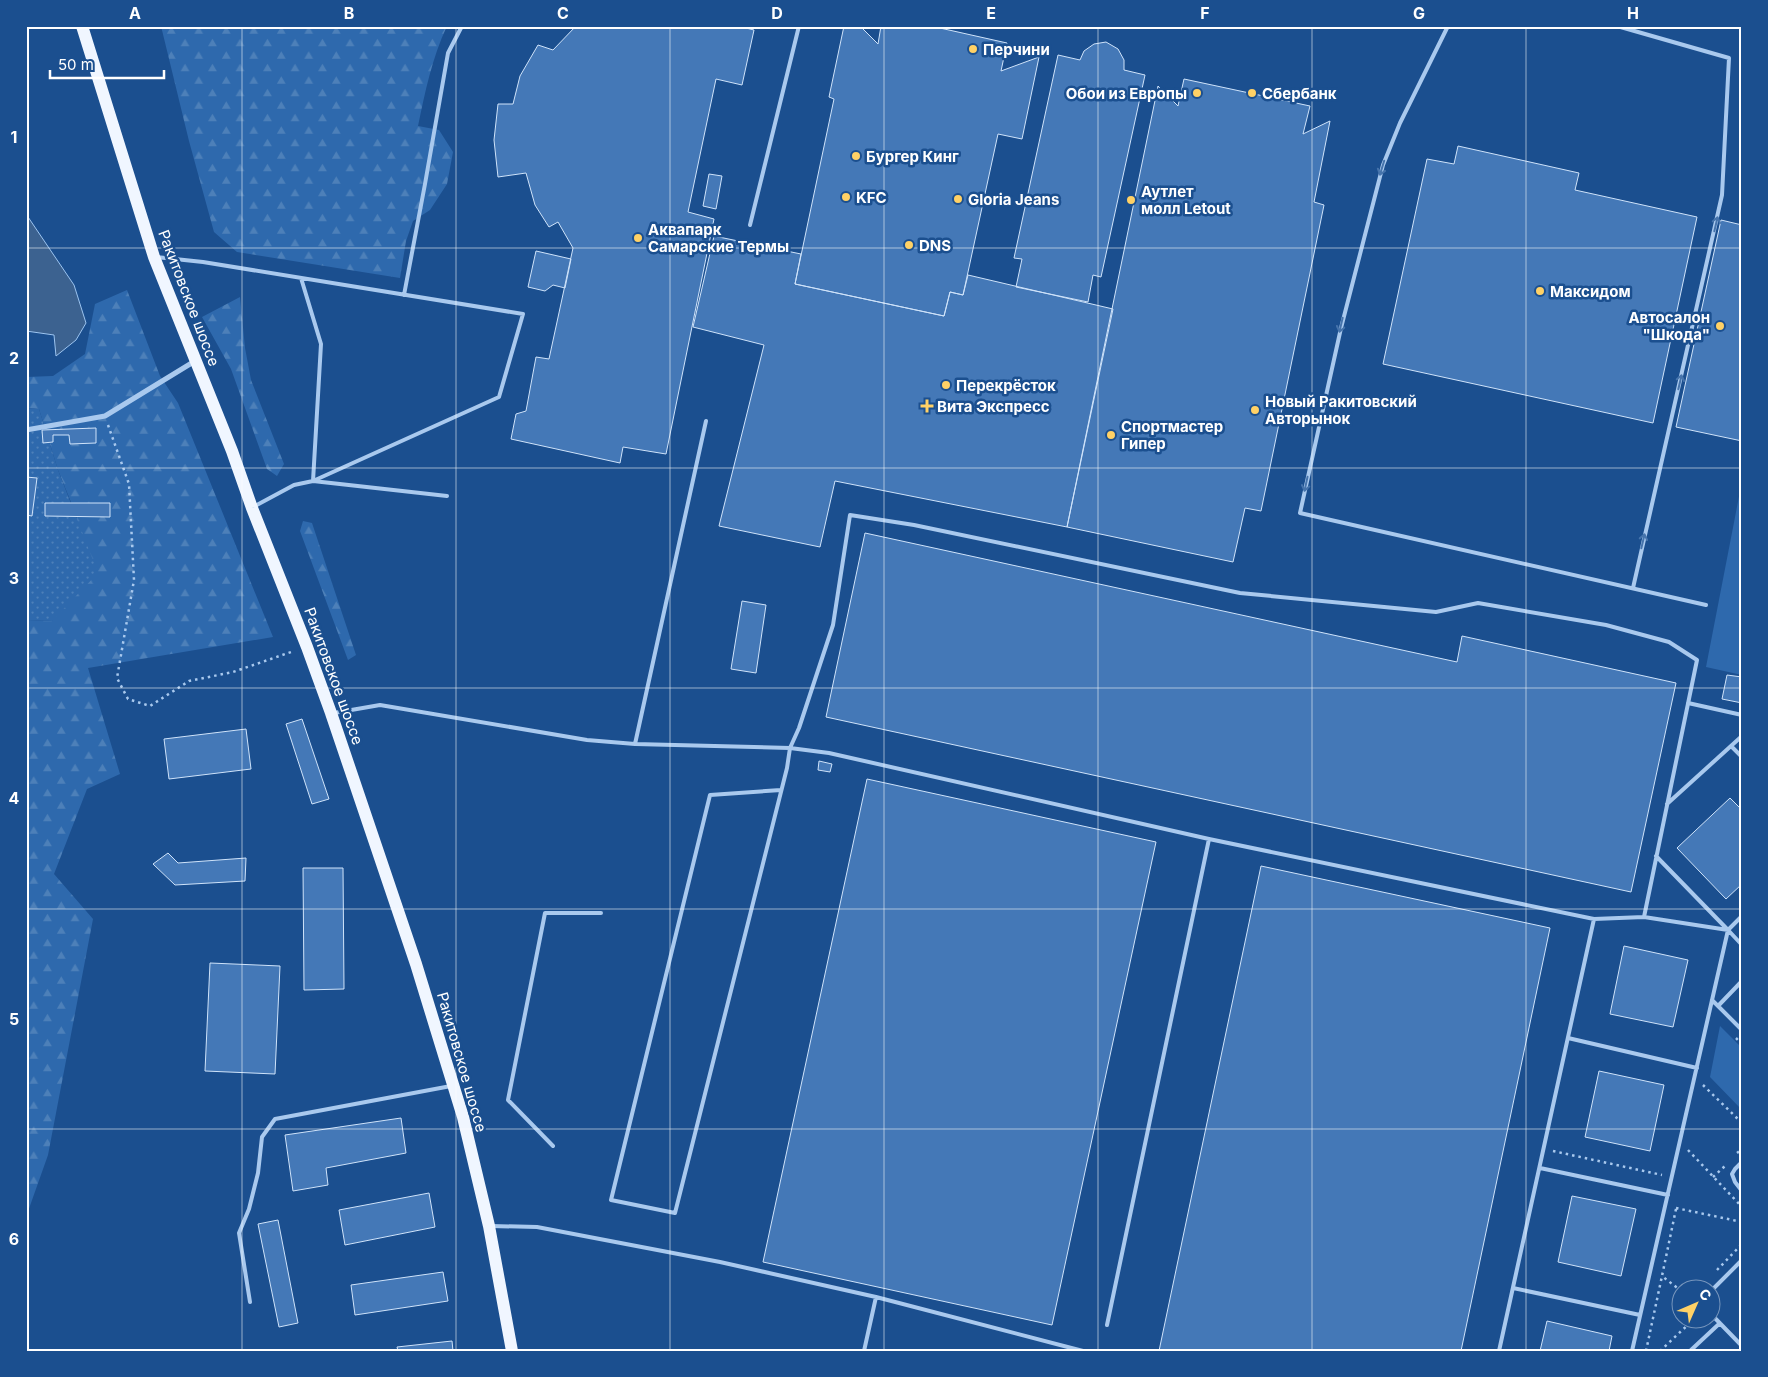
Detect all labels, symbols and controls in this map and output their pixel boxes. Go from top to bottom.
text: A [129,3,141,23]
text: B [344,3,354,23]
text: C [557,3,569,23]
text: D [771,3,783,23]
text: E [986,3,996,23]
text: F [1200,3,1210,23]
text: G [1413,3,1425,23]
text: H [1627,3,1639,23]
place label: Перчини [983,40,1050,59]
marker: Перчини [967,43,979,55]
scale bar [50,48,164,80]
text: 50 m [58,55,94,74]
place label: Обои из Европы [1066,84,1187,103]
place label: Сбербанк [1262,84,1337,103]
marker: Обои из Европы [1191,87,1203,99]
marker: Сбербанк [1246,87,1258,99]
text: 1 [11,127,17,147]
place label: Бургер Кинг [866,147,959,166]
marker: Бургер Кинг [850,150,862,162]
one-way arrow [1377,160,1387,176]
place label: Аутлет молл Letout [1141,182,1231,218]
place label: KFC [856,188,887,207]
place label: Gloria Jeans [968,190,1059,209]
marker: KFC [840,191,852,203]
marker: Gloria Jeans [952,193,964,205]
marker: Аутлет молл Letout [1125,194,1137,206]
one-way arrow [1712,216,1721,232]
place label: Аквапарк Самарские Термы [648,220,789,256]
street label: Ракитовское шоссе [154,227,224,369]
marker: Аквапарк Самарские Термы [632,232,644,244]
place label: DNS [919,236,951,255]
marker: DNS [903,239,915,251]
place label: Максидом [1550,282,1631,301]
marker: Максидом [1534,285,1546,297]
place label: Автосалон "Шкода" [1628,308,1710,344]
one-way arrow [1336,317,1345,333]
marker: Автосалон "Шкода" [1714,320,1726,332]
text: 2 [9,348,19,368]
one-way arrow [1676,375,1685,391]
place label: Перекрёсток [956,376,1056,395]
marker: Перекрёсток [940,379,952,391]
place label: Новый Ракитовский Авторынок [1265,392,1417,428]
place label: Вита Экспресс [937,397,1050,416]
marker: Вита Экспресс [921,400,933,412]
marker: Новый Ракитовский Авторынок [1249,404,1261,416]
place label: Спортмастер Гипер [1121,417,1223,453]
marker: Спортмастер Гипер [1105,429,1117,441]
one-way arrow [1301,475,1310,491]
one-way arrow [1639,533,1649,549]
text: 3 [9,568,19,588]
street label: Ракитовское шоссе [300,605,368,747]
text: 4 [9,788,20,808]
street label: Ракитовское шоссе [433,990,491,1134]
text: 5 [9,1009,19,1029]
text: 6 [9,1229,19,1249]
north arrow [1670,1280,1720,1330]
text: С [1696,1285,1715,1304]

